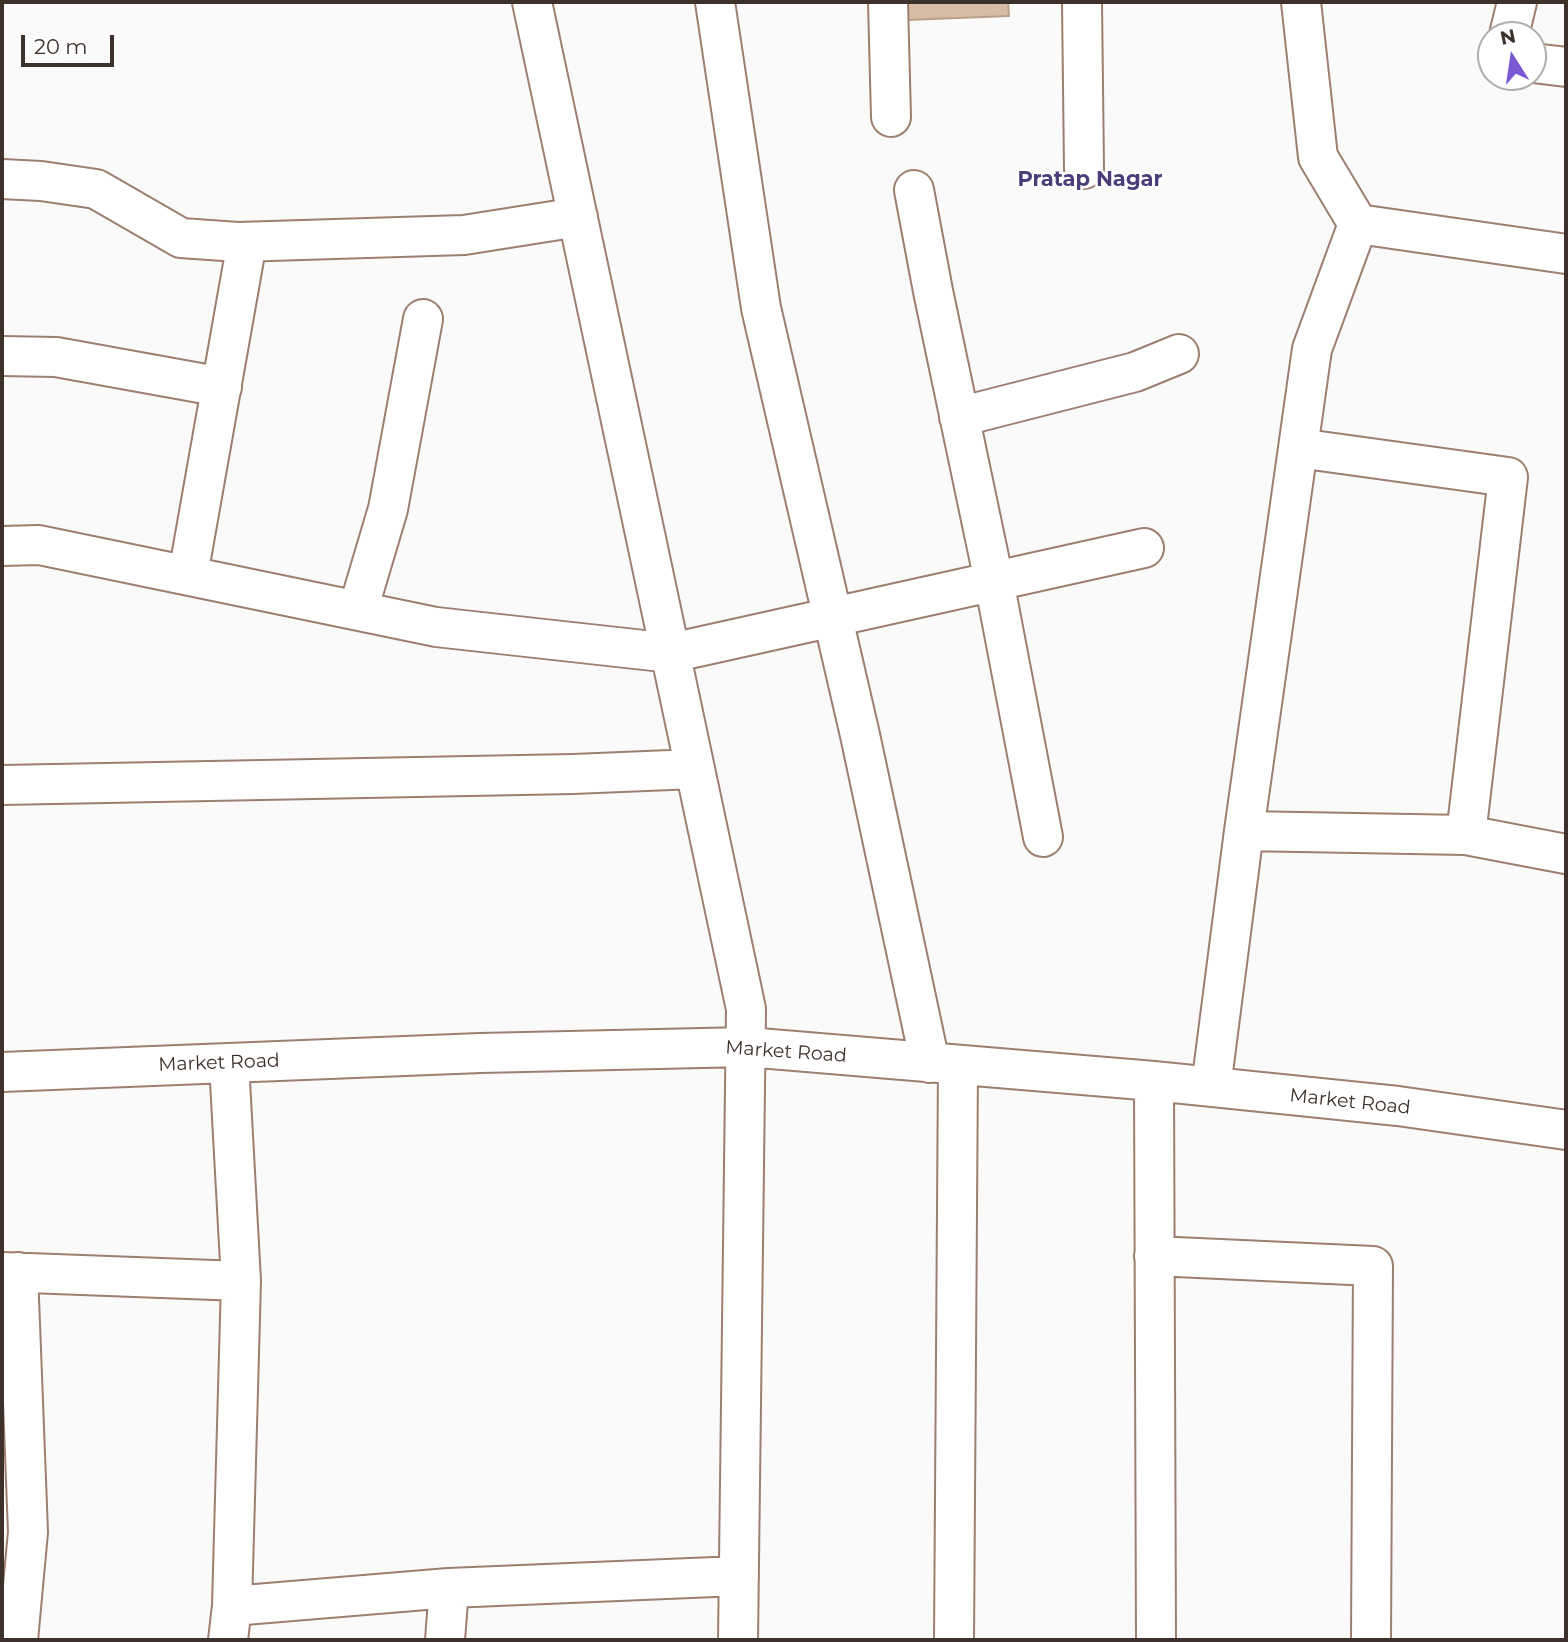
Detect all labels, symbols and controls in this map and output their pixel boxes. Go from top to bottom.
scale bar [24,21,117,65]
north arrow [1477,21,1547,91]
text: N [1498,24,1518,50]
text: 20 m [34,34,88,59]
district label: Pratap Nagar [1017,167,1163,193]
street label: Market Road [725,1036,847,1068]
street label: Market Road [158,1049,280,1077]
street label: Market Road [1288,1084,1412,1120]

